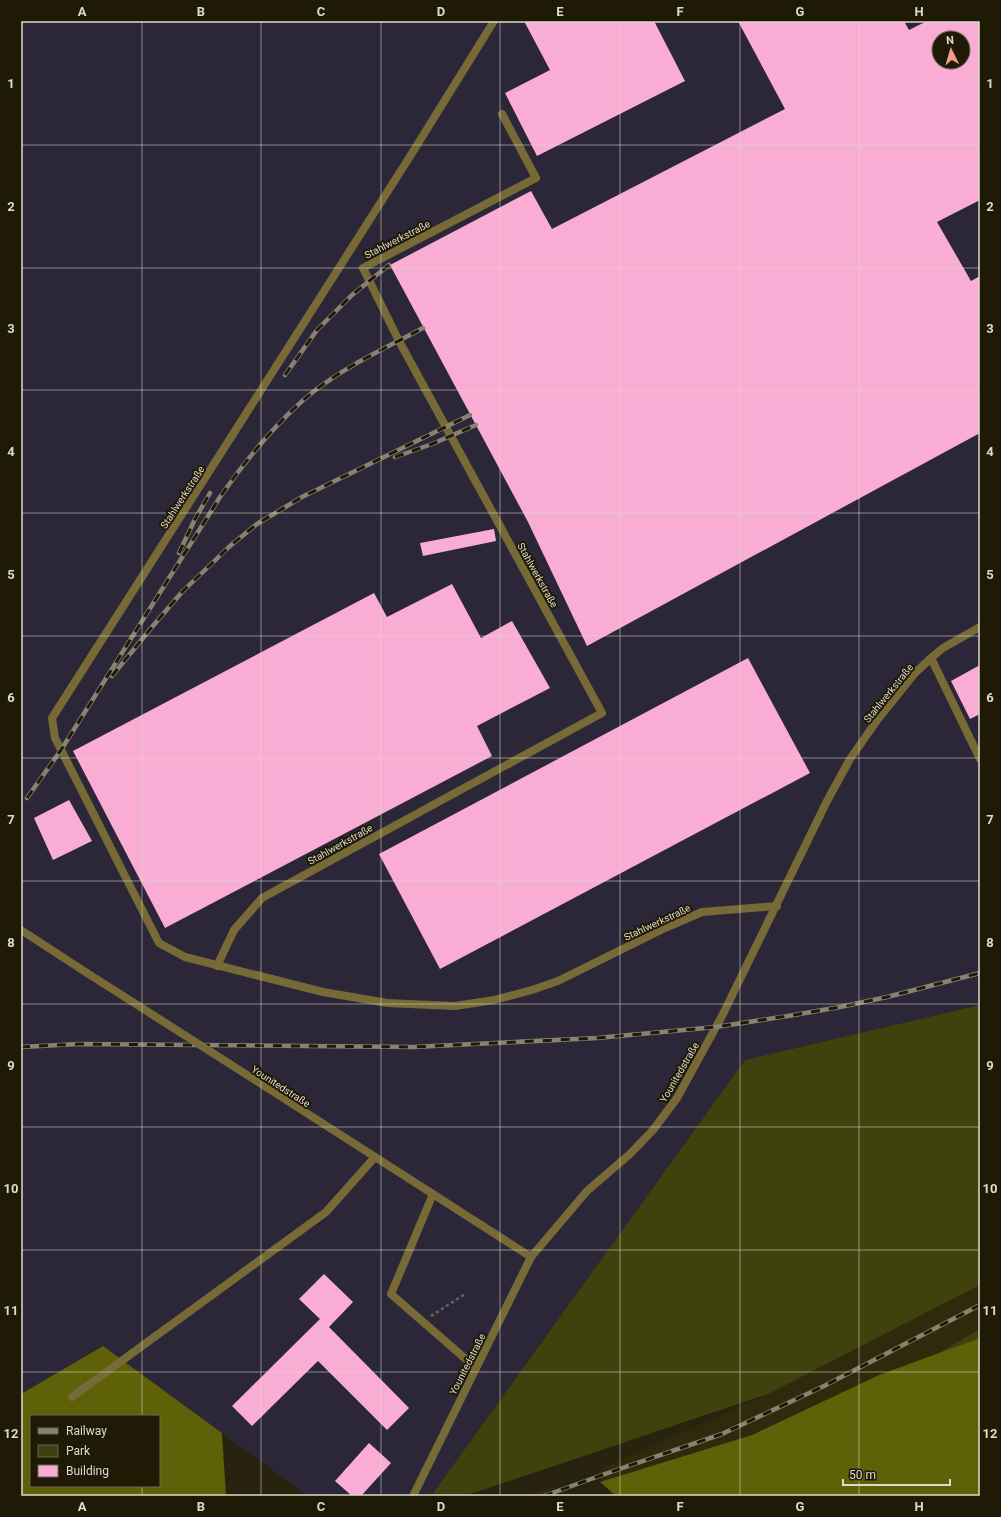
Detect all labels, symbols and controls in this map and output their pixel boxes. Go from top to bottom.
text: A [78,4,87,19]
text: B [197,4,205,19]
text: C [317,4,326,19]
text: D [437,4,445,19]
text: E [556,4,564,19]
text: F [676,4,684,19]
text: G [796,4,805,19]
text: H [914,4,924,19]
north arrow [931,30,971,70]
text: N [946,34,955,47]
text: 1 [7,76,15,91]
text: 1 [986,76,994,91]
text: 2 [7,199,15,214]
text: 2 [986,199,994,214]
street label: Stahlwerkstraße [363,218,432,261]
text: 3 [7,321,15,336]
text: 3 [986,321,994,336]
text: 4 [7,444,15,459]
text: 4 [986,444,994,459]
street label: Stahlwerkstraße [158,464,207,531]
street label: Stahlwerkstraße [515,541,560,609]
text: 5 [7,567,15,582]
text: 5 [986,567,994,582]
street label: Stahlwerkstraße [861,662,915,725]
text: 6 [7,690,15,705]
text: 6 [986,690,994,705]
text: 7 [7,812,15,827]
text: 7 [986,812,994,827]
street label: Stahlwerkstraße [306,822,374,867]
street label: Stahlwerkstraße [622,902,692,943]
text: 8 [7,935,15,950]
text: 8 [986,935,994,950]
street label: Younitedstraße [658,1040,701,1104]
text: 9 [7,1058,15,1073]
text: 9 [986,1058,994,1073]
street label: Younitedstraße [249,1063,312,1109]
text: 10 [4,1181,18,1196]
text: 10 [983,1181,997,1196]
text: 11 [4,1303,18,1318]
text: 11 [983,1303,997,1318]
street label: Younitedstraße [447,1332,488,1397]
legend [30,1415,160,1487]
text: Railway [66,1424,107,1438]
text: 12 [4,1426,18,1441]
text: 12 [983,1426,997,1441]
text: Park [66,1444,91,1458]
scale bar [843,1461,950,1487]
text: Building [66,1464,109,1478]
text: 50 m [849,1468,876,1482]
text: A [78,1499,87,1514]
text: B [197,1499,205,1514]
text: C [317,1499,326,1514]
text: D [437,1499,445,1514]
text: E [556,1499,564,1514]
text: F [676,1499,684,1514]
text: G [796,1499,805,1514]
text: H [914,1499,924,1514]

